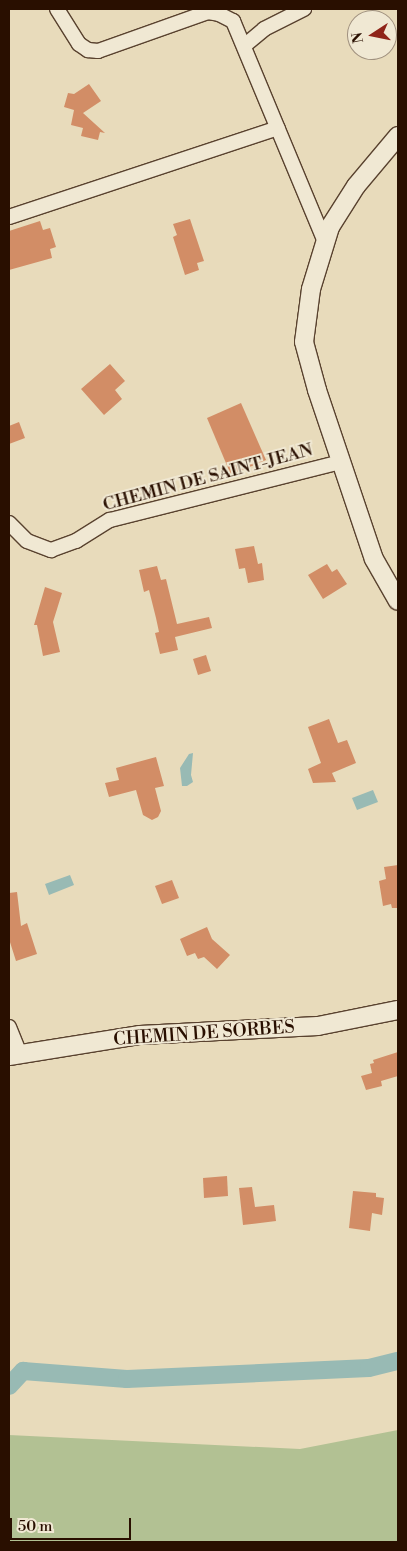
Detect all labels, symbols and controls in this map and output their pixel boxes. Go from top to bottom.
north arrow [347,10,397,60]
text: N [348,31,368,45]
street label: CHEMIN DE SAINT-JEAN [101,440,315,516]
street label: CHEMIN DE SORBES [113,1017,295,1051]
scale bar [12,1508,134,1540]
text: 50 m [18,1517,52,1536]

